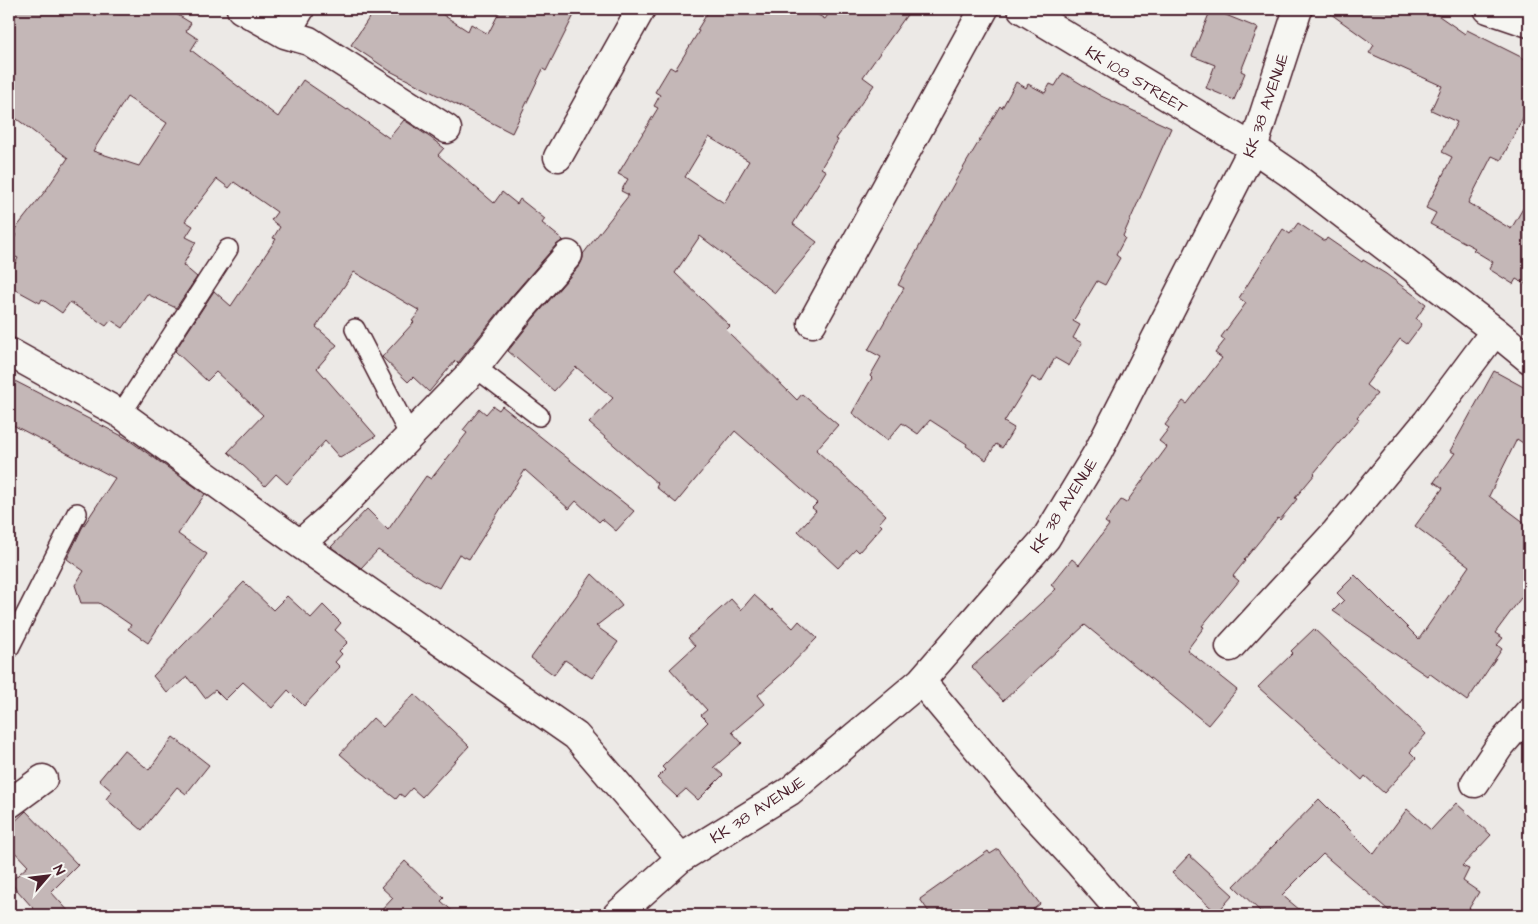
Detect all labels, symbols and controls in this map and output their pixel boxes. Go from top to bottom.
street label: KK 108 STREET [1081,41,1192,119]
street label: KK 38 AVENUE [1238,50,1294,160]
street label: KK 38 AVENUE [1025,453,1103,557]
street label: KK 38 AVENUE [706,771,810,849]
north arrow [22,852,72,902]
text: N [48,862,70,879]

